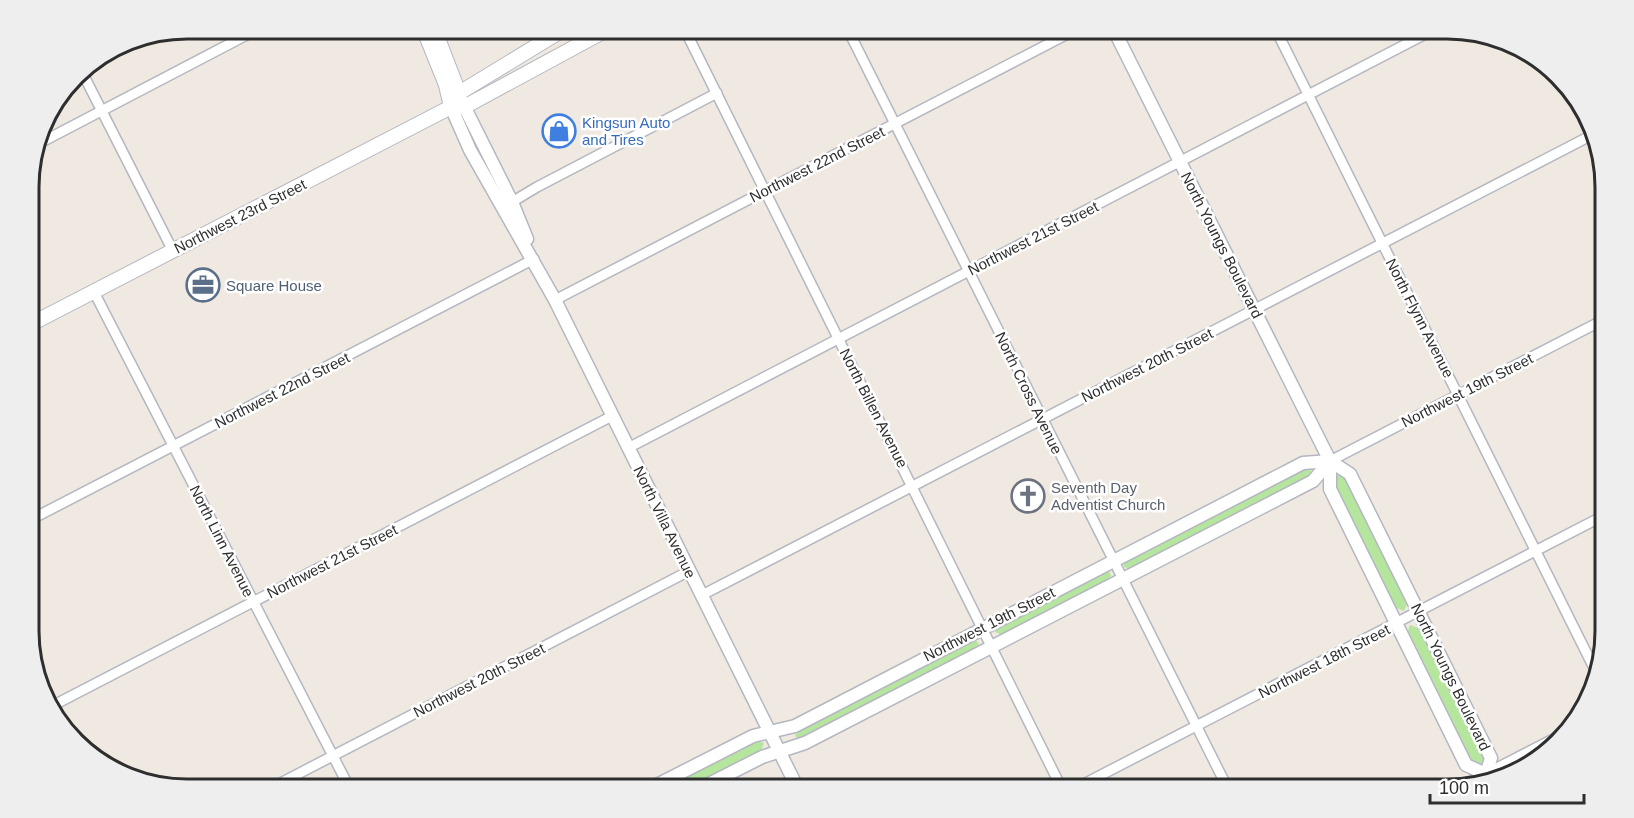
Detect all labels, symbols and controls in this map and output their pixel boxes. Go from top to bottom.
shop icon: Kingsun Auto and Tires [541,113,577,149]
place label: Kingsun Auto and Tires [582,114,670,148]
street label: Northwest 22nd Street [747,122,888,205]
street label: North Youngs Boulevard [1178,169,1266,321]
street label: Northwest 23rd Street [171,175,310,257]
street label: Northwest 21st Street [965,197,1102,278]
street label: North Flynn Avenue [1383,256,1457,380]
office icon: Square House [185,267,221,303]
place label: Square House [226,277,322,294]
street label: Northwest 20th Street [1079,324,1216,406]
street label: North Cross Avenue [992,329,1066,457]
street label: North Billen Avenue [837,346,911,470]
street label: Northwest 22nd Street [212,348,353,431]
street label: Northwest 19th Street [1399,349,1536,431]
street label: North Villa Avenue [630,463,700,581]
church icon: Seventh Day Adventist Church [1010,478,1046,514]
place label: Seventh Day Adventist Church [1051,479,1165,513]
street label: North Linn Avenue [186,482,258,600]
street label: Northwest 21st Street [264,520,401,601]
street label: Northwest 19th Street [921,583,1058,665]
street label: North Youngs Boulevard [1408,601,1494,753]
street label: Northwest 18th Street [1256,620,1393,702]
street label: Northwest 20th Street [411,639,548,721]
scale bar [1430,767,1584,805]
text: 100 m [1439,778,1489,798]

